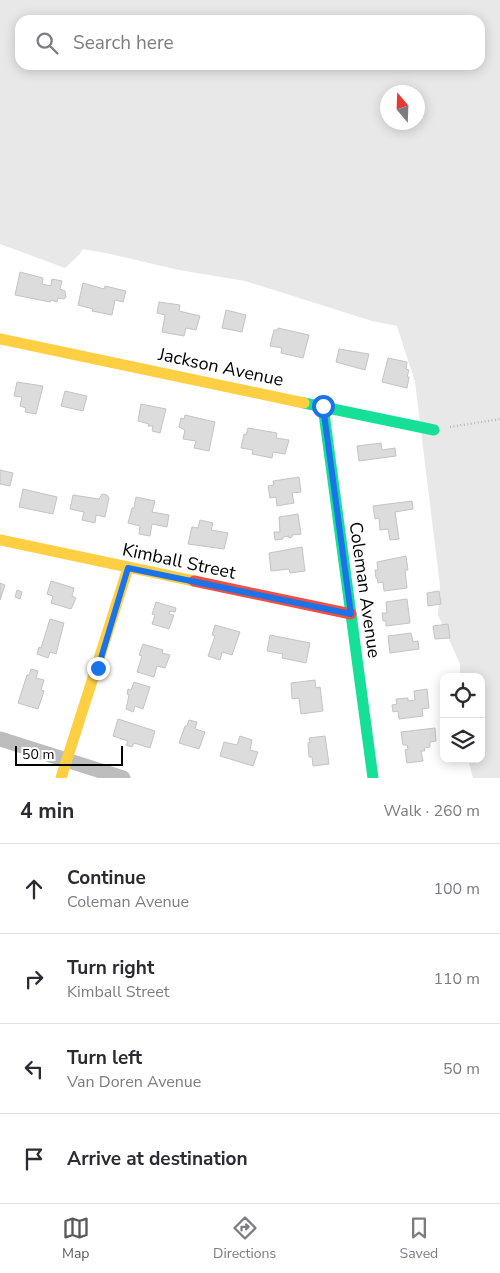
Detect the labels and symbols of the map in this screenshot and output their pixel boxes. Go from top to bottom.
north arrow [380,85,425,130]
street label: Jackson Avenue [155,342,286,392]
route start [312,395,335,418]
street label: Coleman Avenue [344,520,386,660]
street label: Kimball Street [120,537,239,585]
route end [87,657,110,680]
scale bar [15,743,122,766]

